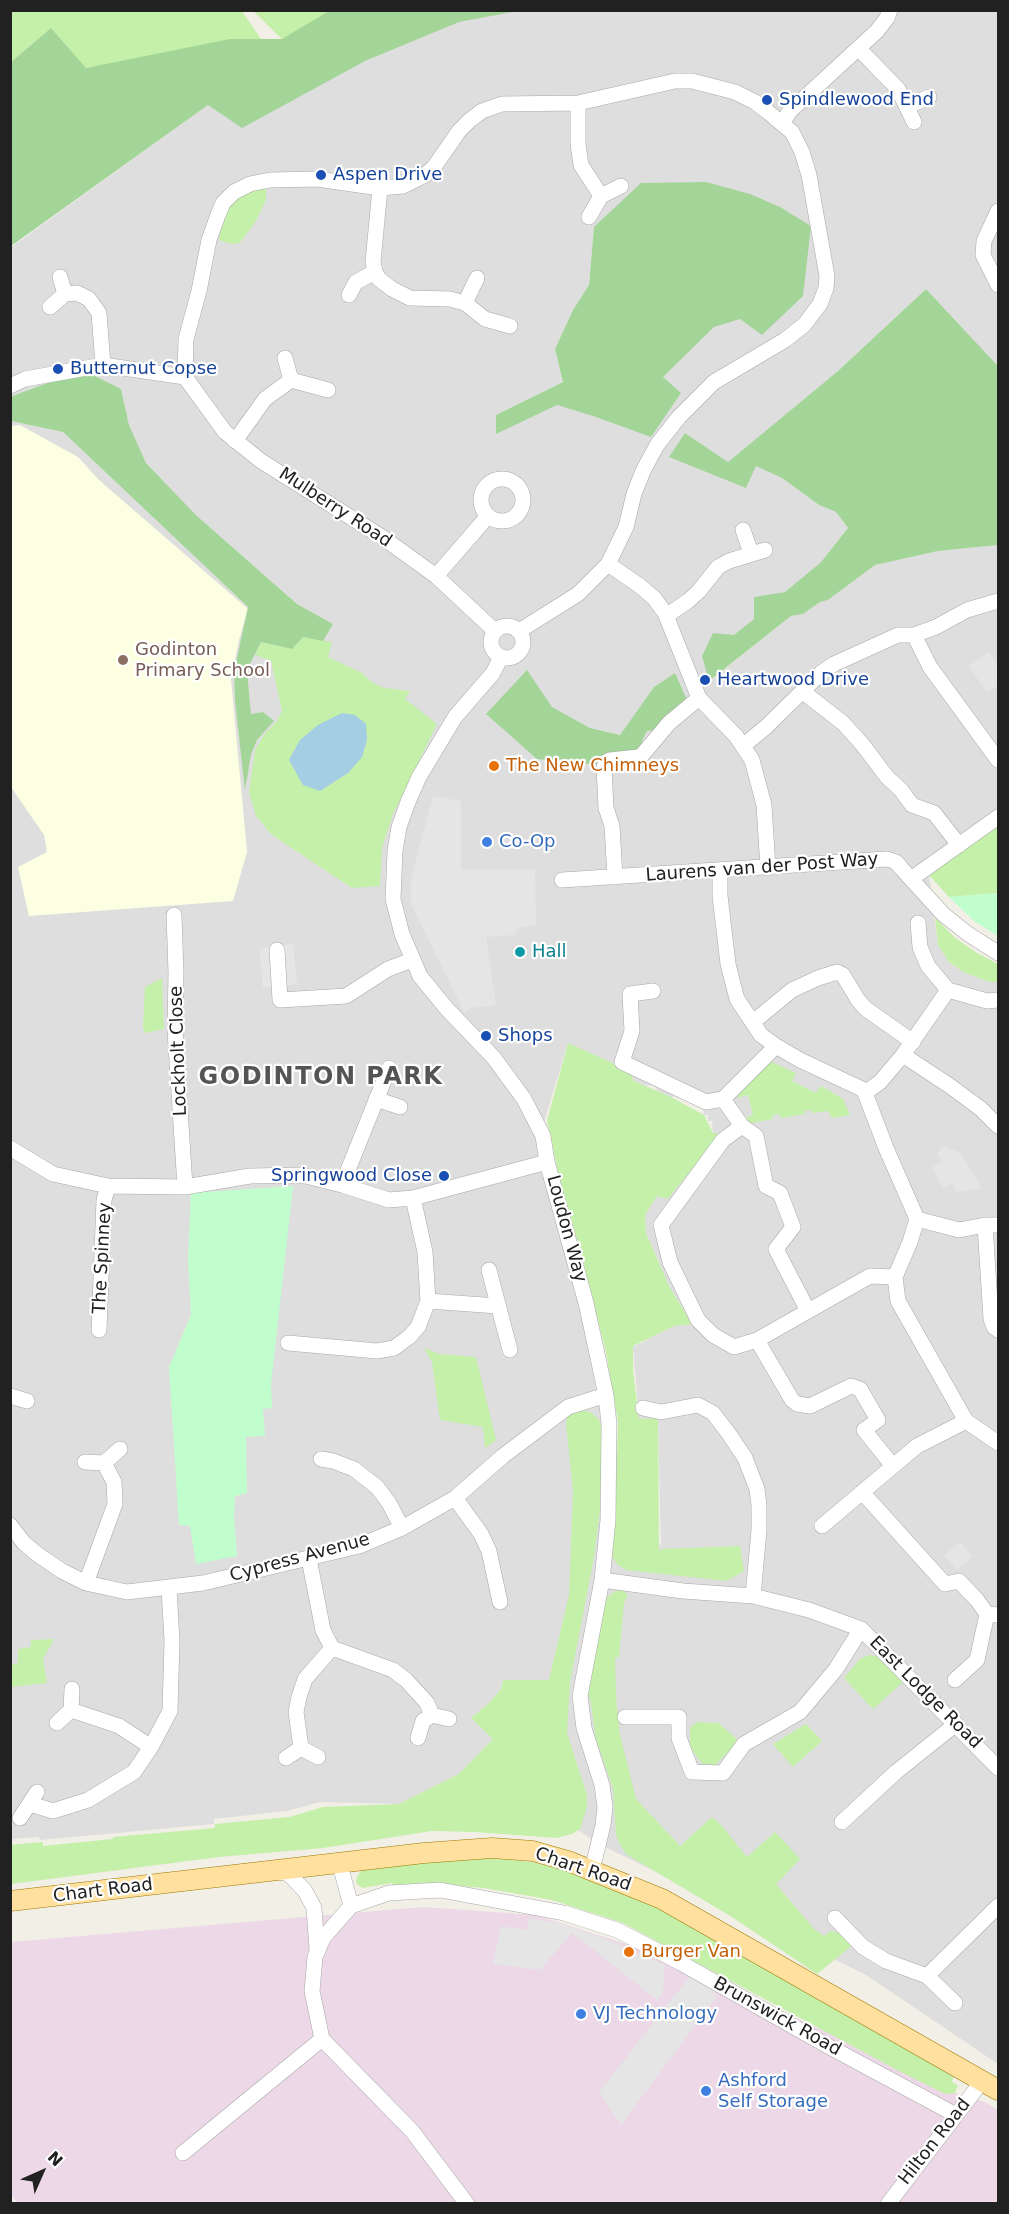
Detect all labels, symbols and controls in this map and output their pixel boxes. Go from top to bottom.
place label: Spindlewood End [779,89,934,111]
marker: Spindlewood End [760,93,774,107]
place label: Aspen Drive [333,164,442,186]
marker: Aspen Drive [314,168,328,182]
place label: Butternut Copse [70,358,217,380]
marker: Butternut Copse [51,362,65,376]
street label: Mulberry Road [274,463,396,553]
place label: Godinton Primary School [135,639,270,682]
marker: Godinton Primary School [116,653,130,667]
place label: Heartwood Drive [717,669,869,691]
marker: Heartwood Drive [698,673,712,687]
place label: The New Chimneys [506,755,679,777]
marker: The New Chimneys [487,759,501,773]
place label: Co-Op [499,831,556,853]
marker: Co-Op [480,835,494,849]
street label: Laurens van der Post Way [645,849,879,887]
place label: Hall [532,941,567,963]
marker: Hall [513,945,527,959]
street label: Lockholt Close [166,986,192,1116]
place label: Shops [498,1025,553,1047]
marker: Shops [479,1029,493,1043]
district label: GODINTON PARK [199,1064,443,1092]
place label: Springwood Close [271,1165,432,1187]
marker: Springwood Close [437,1169,451,1183]
street label: Loudon Way [541,1173,591,1285]
street label: The Spinney [89,1202,117,1314]
street label: Cypress Avenue [228,1529,372,1587]
street label: East Lodge Road [864,1632,986,1754]
street label: Chart Road [532,1843,634,1897]
street label: Chart Road [52,1874,154,1908]
place label: Burger Van [641,1941,741,1963]
marker: Burger Van [622,1945,636,1959]
street label: Brunswick Road [709,1973,845,2061]
place label: VJ Technology [593,2003,717,2025]
marker: VJ Technology [574,2007,588,2021]
place label: Ashford Self Storage [718,2070,828,2112]
marker: Ashford Self Storage [699,2084,713,2098]
street label: Hilton Road [895,2094,975,2190]
north arrow [12,2142,72,2202]
text: N [44,2147,67,2170]

